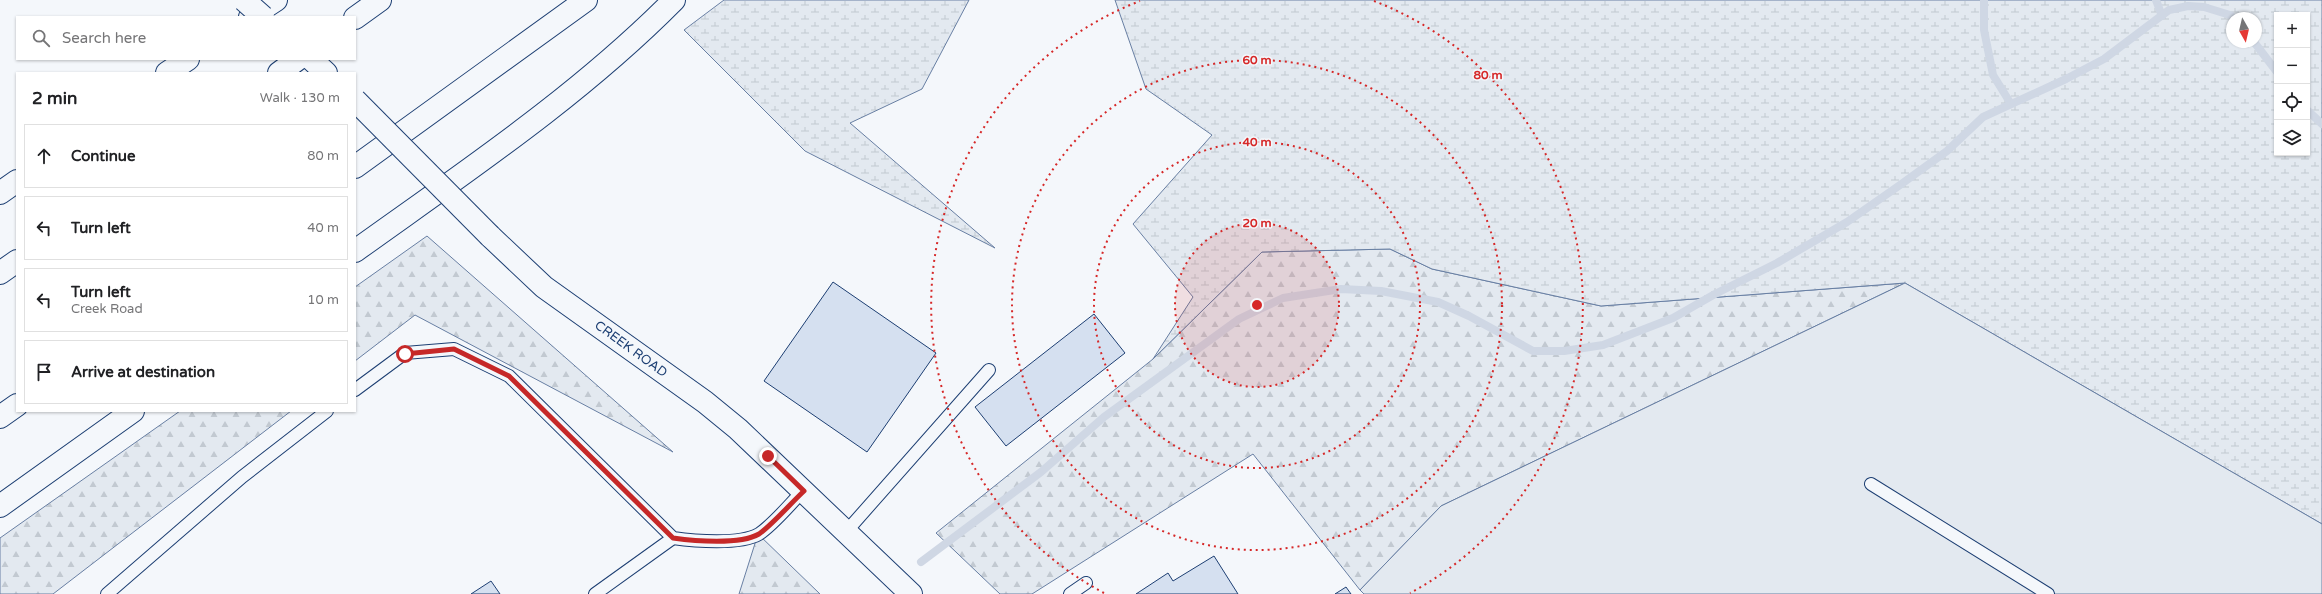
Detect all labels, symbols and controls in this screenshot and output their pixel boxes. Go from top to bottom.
north arrow [2226,12,2262,48]
map controls [2274,12,2310,156]
button: + [2274,12,2310,48]
search box [16,16,356,60]
icon: search [30,27,52,49]
text: Search here [62,29,146,47]
button: − [2274,48,2310,84]
text: 60 m [1242,53,1272,67]
text: 80 m [1473,68,1503,82]
button: locate [2274,84,2310,120]
text: 2 min [32,88,77,109]
text: Walk · 130 m [260,90,340,106]
button: layers [2274,120,2310,156]
text: 40 m [1242,135,1272,149]
icon: ahead [33,145,55,167]
text: Continue [71,147,135,165]
text: 80 m [307,148,339,164]
text: 20 m [1242,216,1272,230]
icon: left [33,217,55,239]
text: Turn left [71,219,131,237]
text: 40 m [307,220,339,236]
text: Turn left [71,283,131,301]
icon: left [33,289,55,311]
text: 10 m [307,292,339,308]
centre of rings [1250,298,1264,312]
text: Creek Road [71,301,143,317]
street label: CREEK ROAD [591,317,671,381]
route start [396,345,414,363]
icon: arrive [33,361,55,383]
text: Arrive at destination [71,363,215,381]
route end [759,447,777,465]

